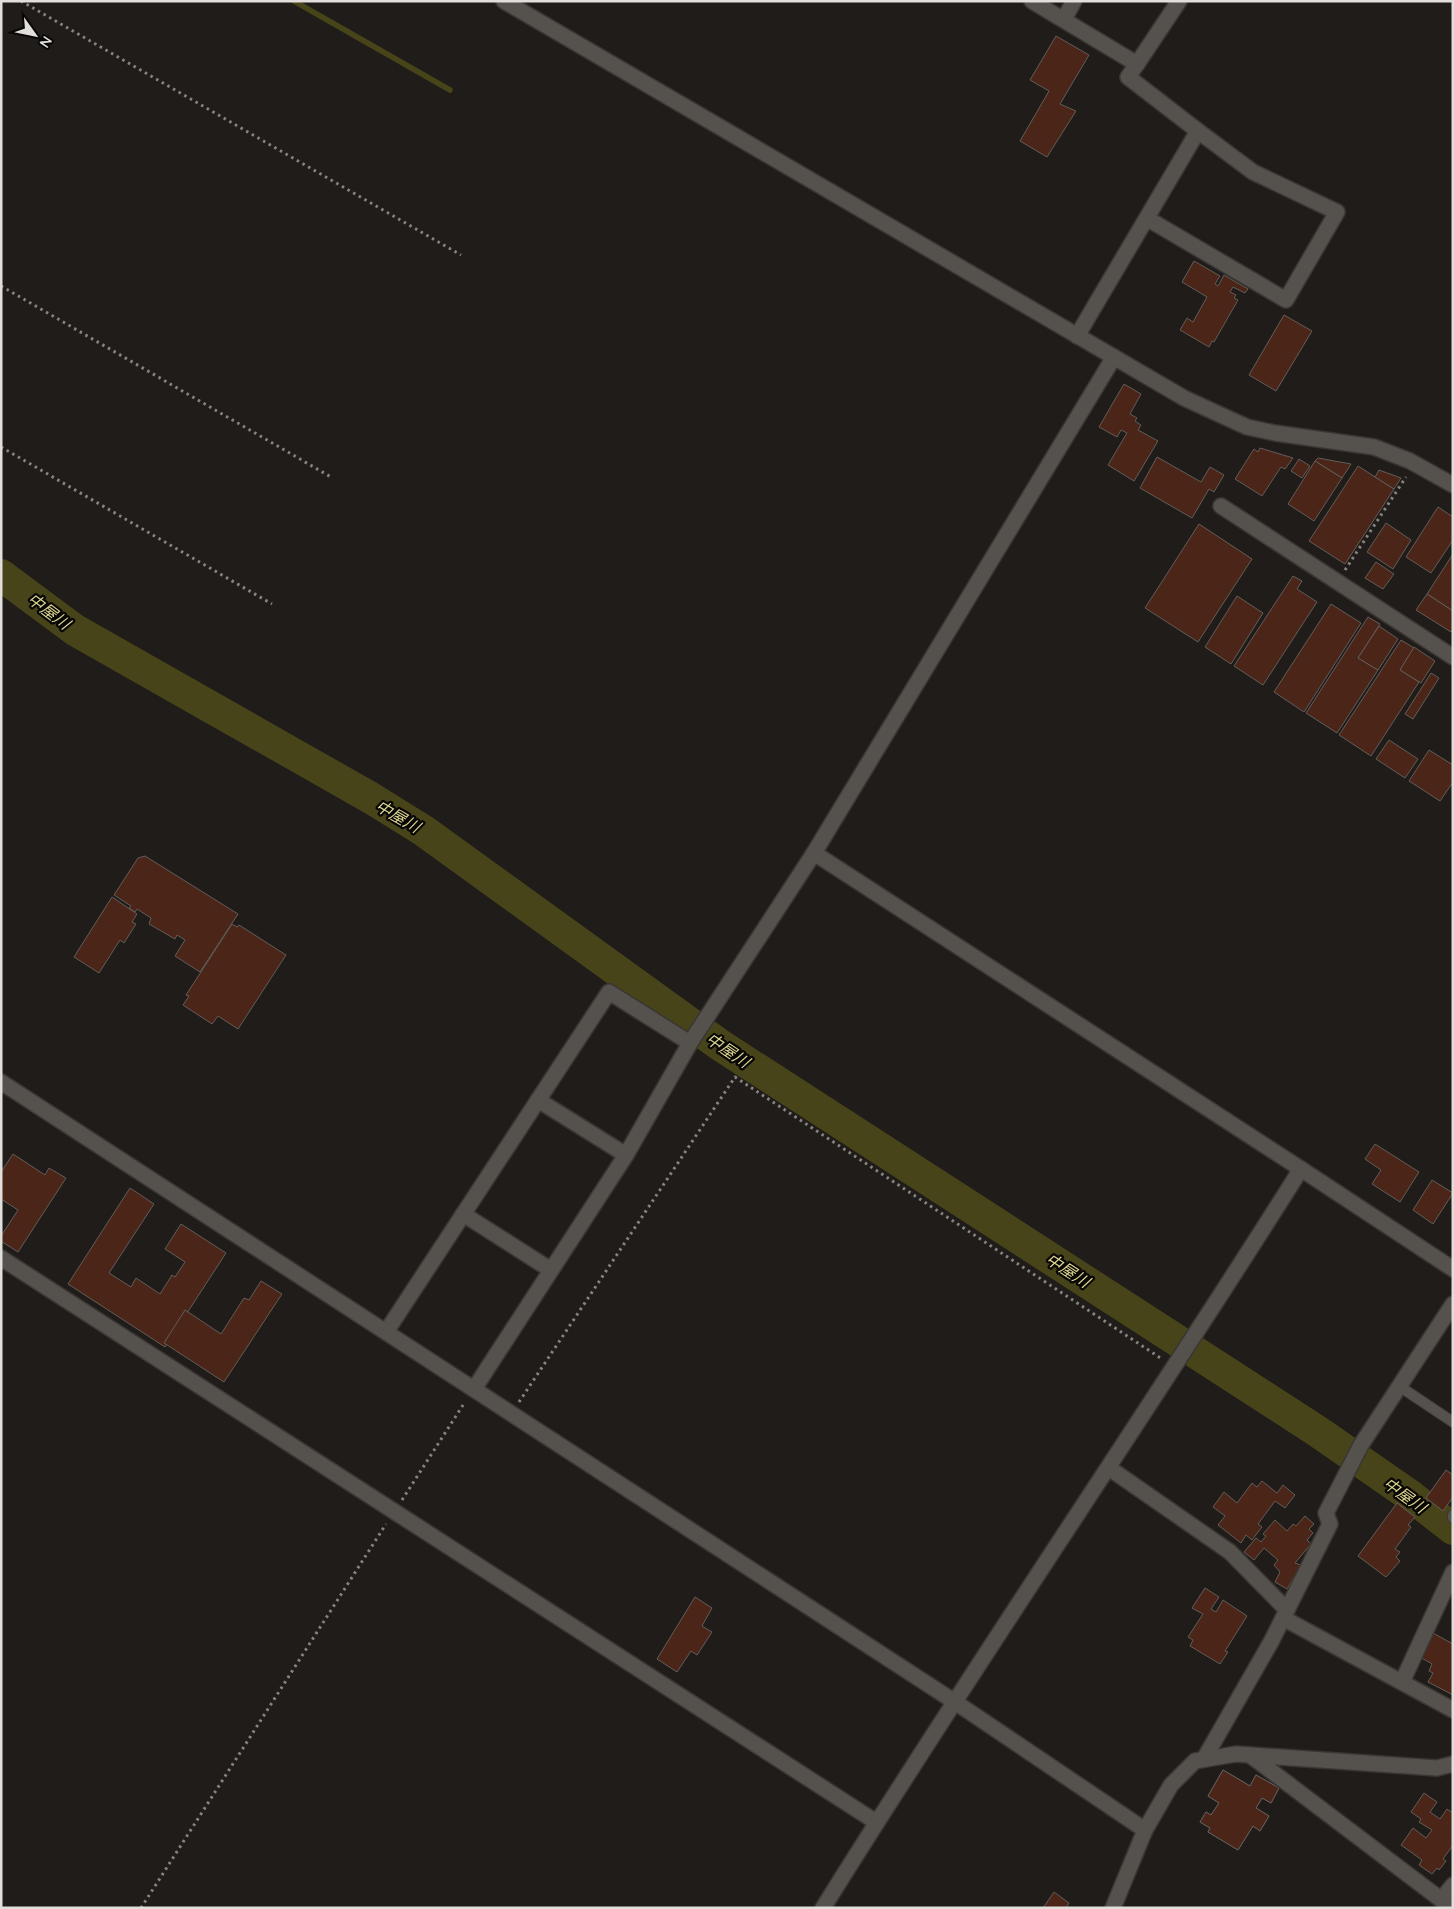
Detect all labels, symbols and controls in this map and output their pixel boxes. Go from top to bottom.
north arrow [10,10,60,60]
text: N [36,33,56,51]
water label: 中屋川 [24,589,76,635]
water label: 中屋川 [372,795,426,838]
water label: 中屋川 [703,1028,755,1073]
water label: 中屋川 [1042,1249,1095,1293]
water label: 中屋川 [1380,1473,1432,1518]

